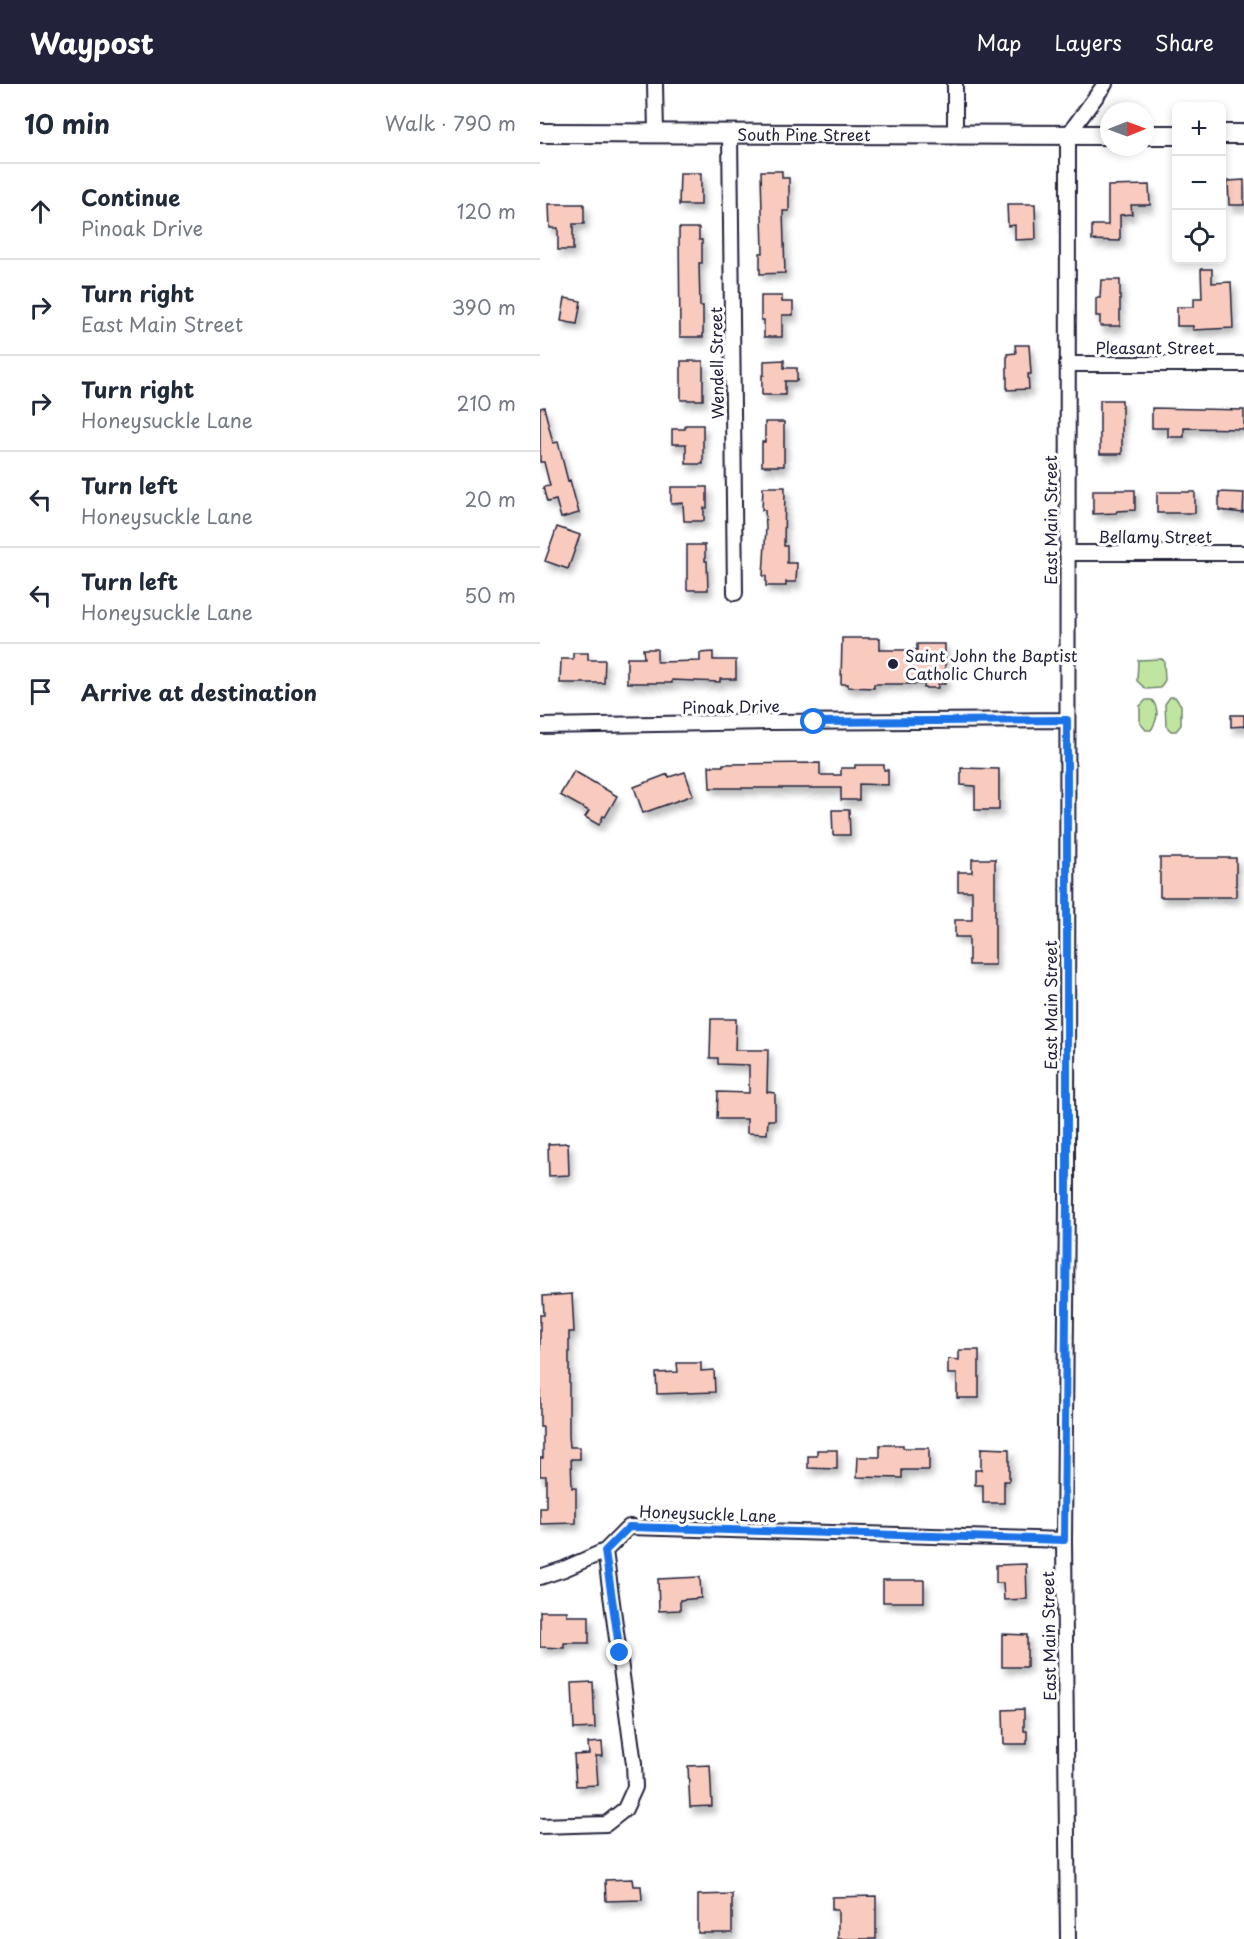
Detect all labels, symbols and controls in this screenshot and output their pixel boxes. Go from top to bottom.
text: Waypost [30,21,154,64]
text: Map [977,26,1021,58]
text: Layers [1054,26,1122,58]
text: Share [1155,26,1214,58]
north arrow [1100,102,1154,156]
map controls [1172,102,1226,264]
button: + [1172,102,1226,156]
text: 10 min [24,104,110,143]
text: Walk · 790 m [385,108,516,138]
street label: South Pine Street [737,122,871,146]
button: − [1172,156,1226,210]
text: Continue [81,180,180,213]
icon: ahead [24,195,57,228]
text: 120 m [457,196,516,226]
button: locate [1172,210,1226,264]
text: Pinoak Drive [81,213,203,243]
text: Turn right [81,276,194,309]
icon: right [24,291,57,324]
text: 390 m [452,292,516,322]
street label: Wendell Street [703,306,729,419]
text: East Main Street [81,309,243,339]
street label: Pleasant Street [1096,335,1215,359]
text: Turn right [81,372,194,405]
icon: right [24,387,57,420]
text: 210 m [457,388,516,418]
text: Honeysuckle Lane [81,405,253,435]
street label: East Main Street [1038,455,1062,585]
text: Turn left [81,468,178,501]
icon: left [24,483,57,516]
text: 20 m [464,484,516,514]
text: Honeysuckle Lane [81,501,253,531]
street label: Bellamy Street [1098,524,1212,548]
text: Turn left [81,564,178,597]
icon: left [24,579,57,612]
text: 50 m [464,580,516,610]
text: Honeysuckle Lane [81,597,253,627]
place label: Saint John the Baptist Catholic Church [905,643,1077,685]
marker: Saint John the Baptist Catholic Church [886,657,900,671]
icon: arrive [24,675,57,708]
text: Arrive at destination [81,675,317,708]
street label: Pinoak Drive [682,693,780,719]
route start [800,708,826,734]
street label: East Main Street [1038,940,1062,1070]
street label: Honeysuckle Lane [639,1499,777,1527]
street label: East Main Street [1035,1570,1061,1701]
route end [606,1639,632,1665]

